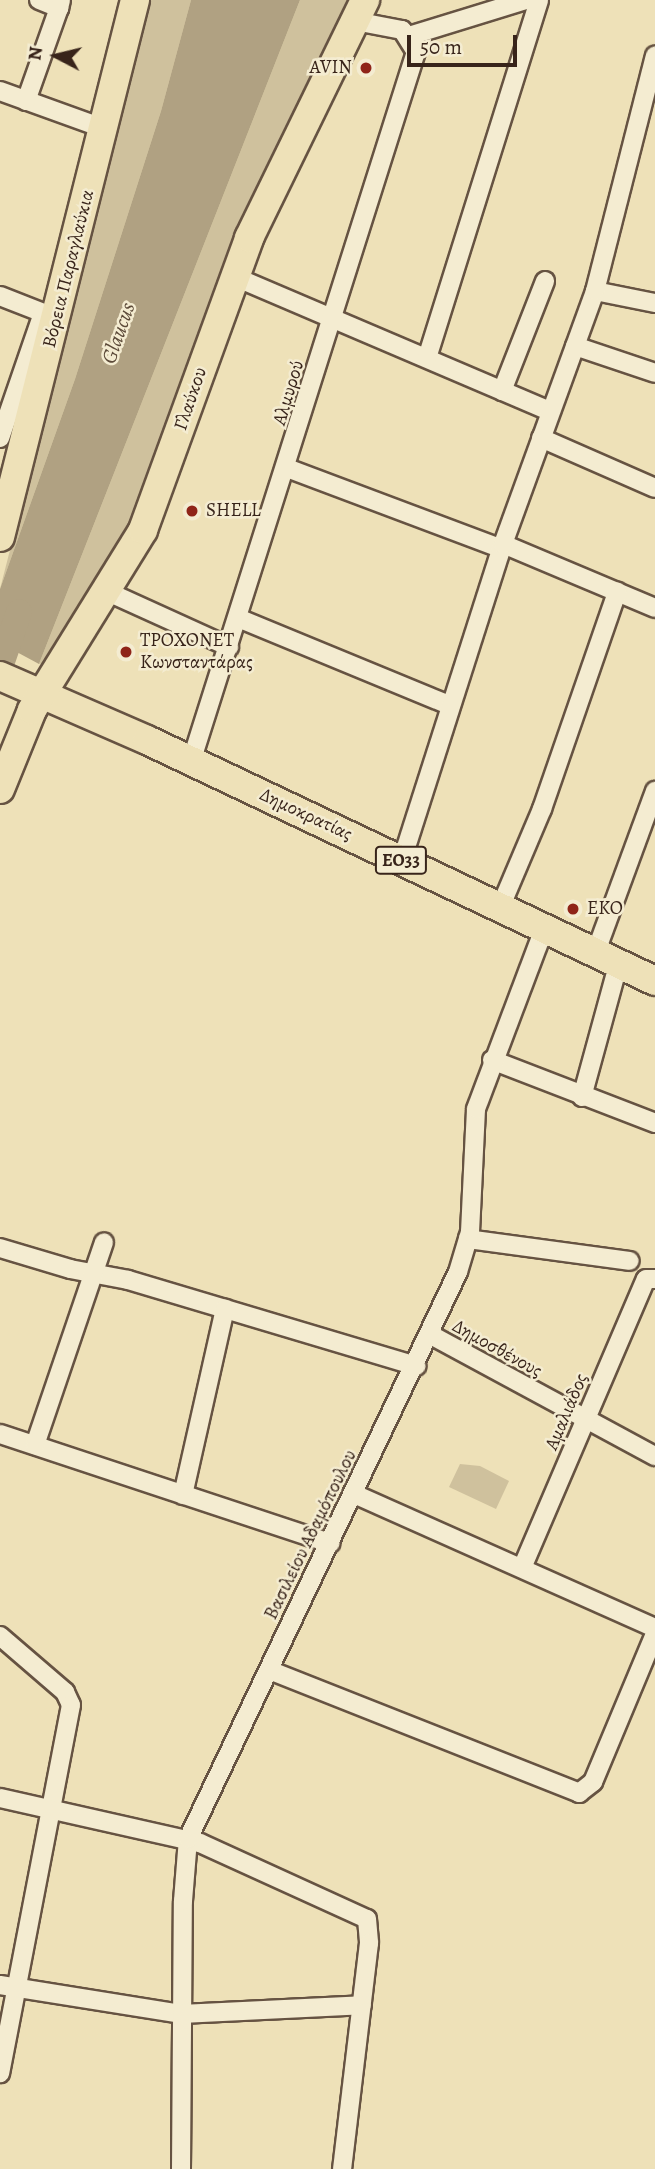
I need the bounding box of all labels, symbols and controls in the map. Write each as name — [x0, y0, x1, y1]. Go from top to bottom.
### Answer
north arrow — [21, 21, 91, 91]
scale bar — [410, 21, 520, 65]
text: 50 m — [420, 33, 462, 61]
text: N — [21, 45, 49, 62]
place label: AVIN — [310, 57, 352, 79]
marker: AVIN — [358, 60, 374, 76]
street label: Βόρεια Παραγλαύκια — [38, 188, 100, 350]
water label: Glaucus — [96, 299, 140, 367]
street label: Αλμυρού — [268, 358, 310, 428]
street label: Γλαύκου — [170, 364, 212, 434]
place label: SHELL — [206, 500, 261, 522]
marker: SHELL — [184, 503, 200, 519]
place label: ΤΡΟΧΟΝΕΤ Κωνσταντάρας — [140, 630, 253, 674]
marker: ΤΡΟΧΟΝΕΤ Κωνσταντάρας — [118, 644, 134, 660]
street label: Δημοκρατίας — [256, 784, 356, 846]
road number: ΕΟ33 — [375, 846, 427, 874]
place label: EKO — [587, 898, 623, 920]
marker: EKO — [565, 901, 581, 917]
street label: Δημοσθένους — [448, 1315, 546, 1383]
street label: Αμαλιάδος — [541, 1370, 593, 1454]
street label: Βασιλείου Αδαμόπουλου — [260, 1446, 362, 1624]

